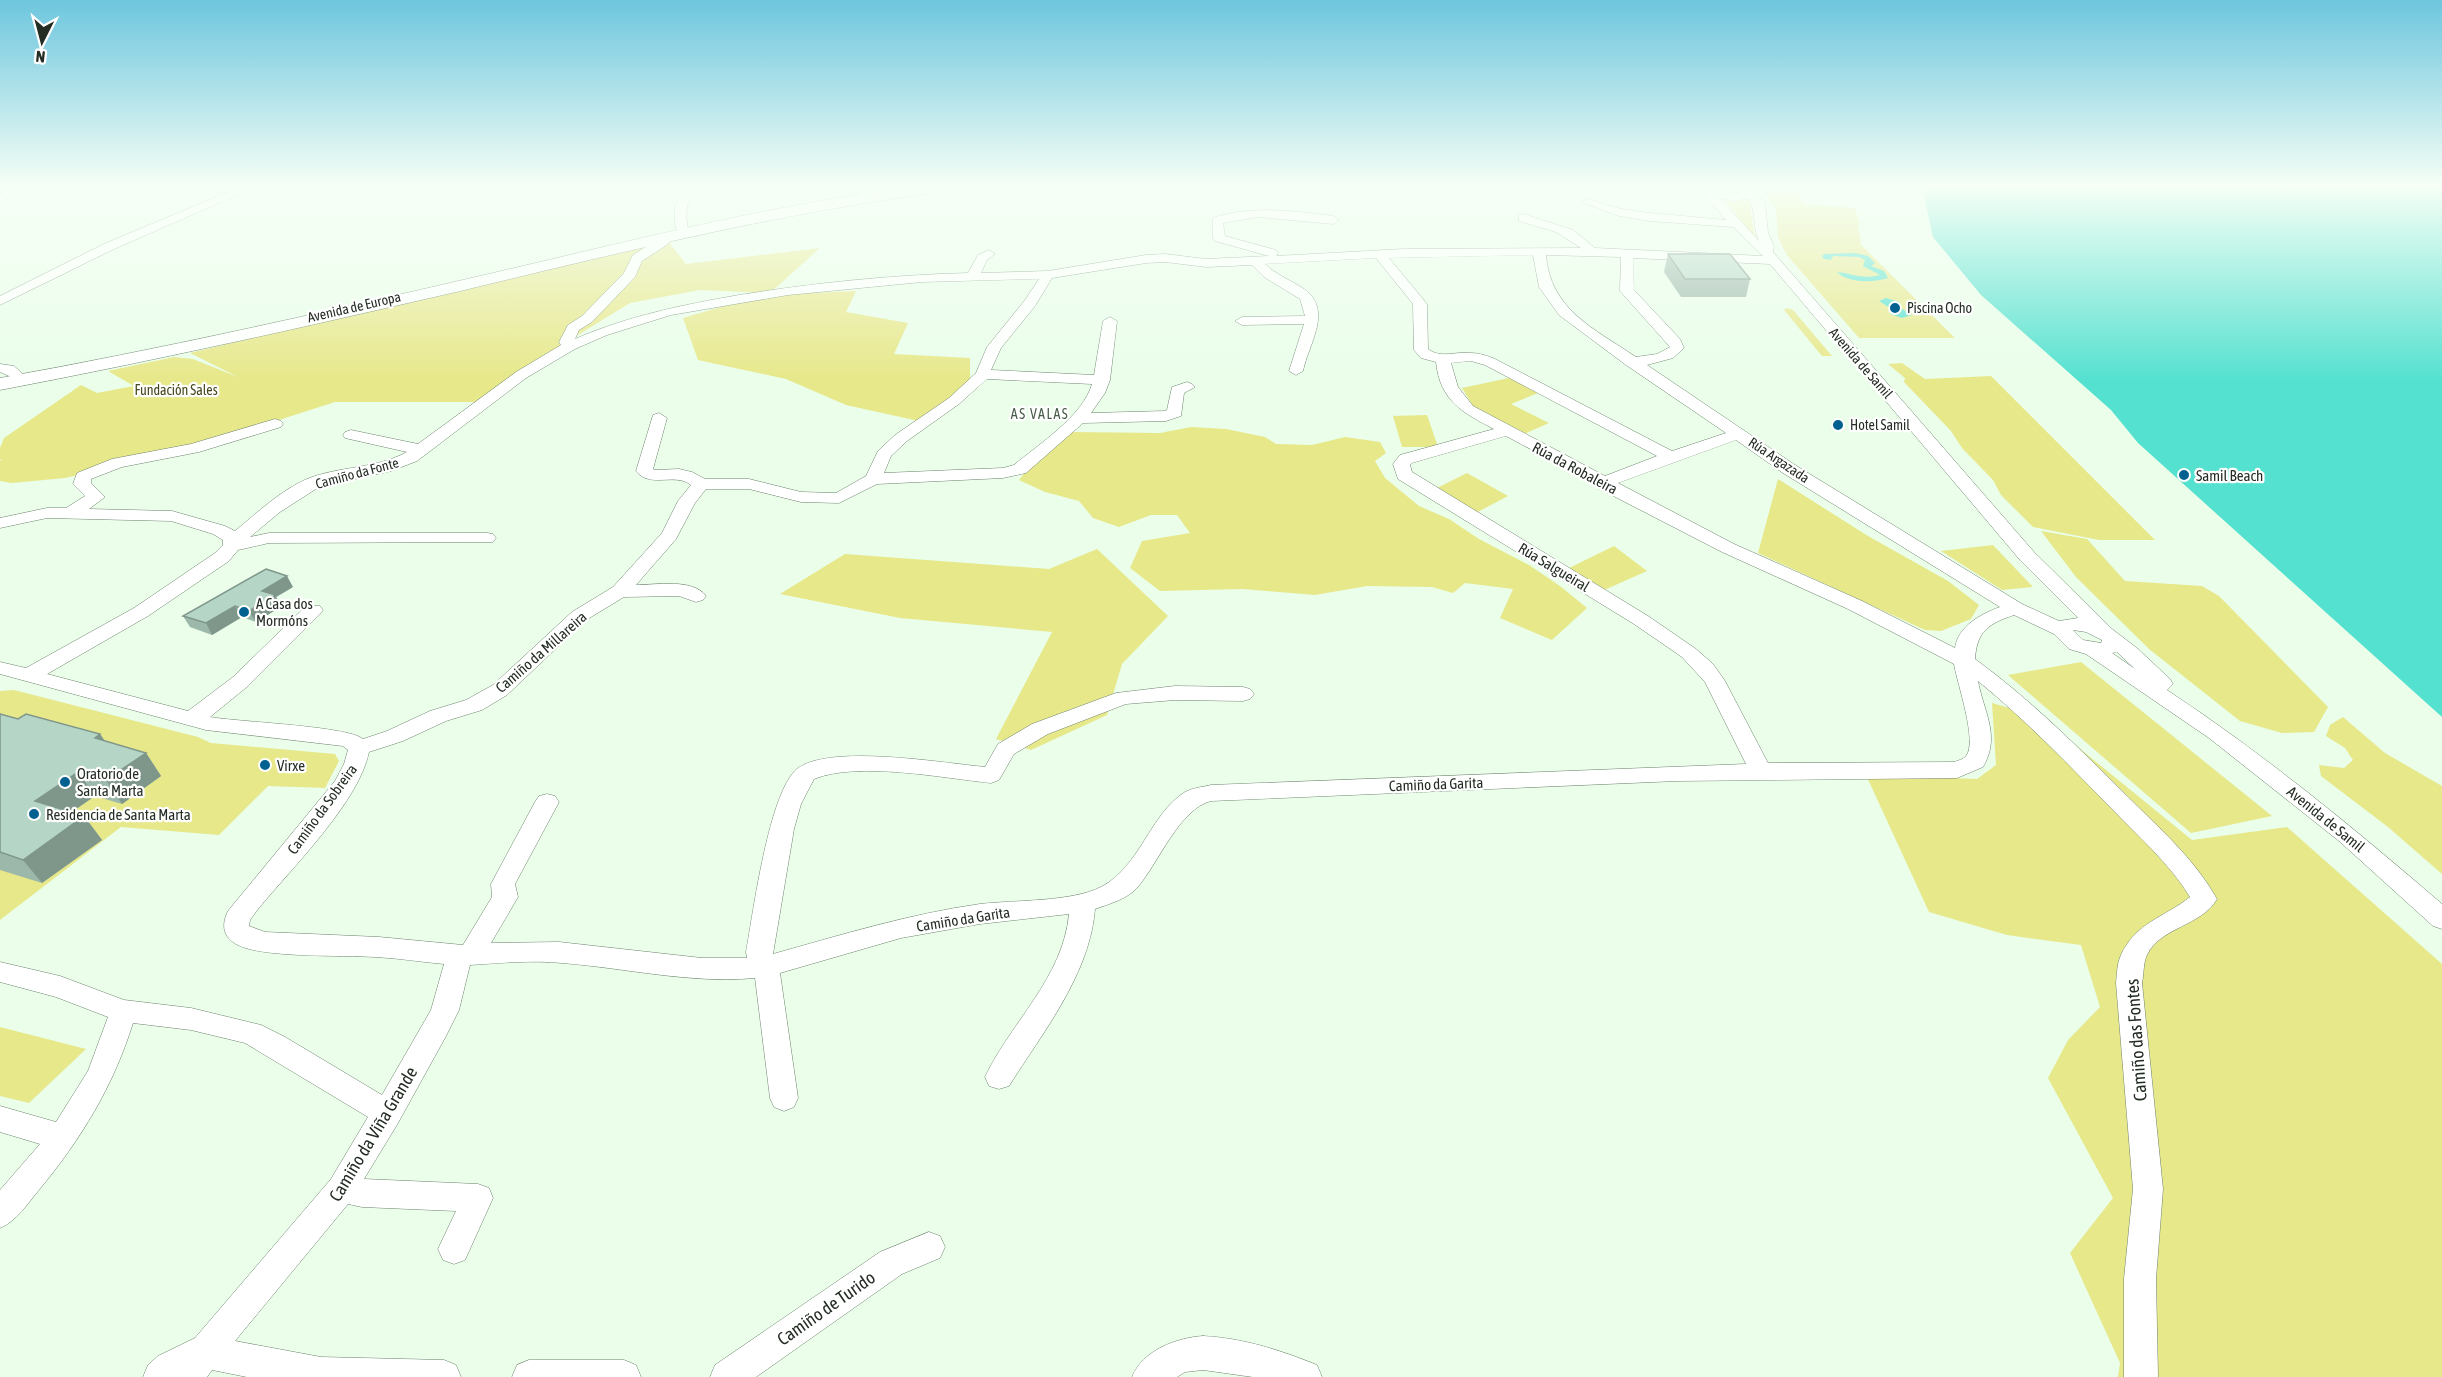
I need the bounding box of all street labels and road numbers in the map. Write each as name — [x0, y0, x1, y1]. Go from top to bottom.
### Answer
street label: Avenida de Europa — [306, 288, 402, 326]
street label: Avenida de Samil — [1826, 324, 1896, 402]
street label: Rúa Argazada — [1746, 434, 1812, 486]
street label: Rúa da Robaleira — [1530, 438, 1620, 498]
street label: Camiño da Fonte — [314, 454, 400, 492]
street label: Rúa Salgueiral — [1515, 539, 1593, 595]
street label: Camiño da Millareira — [492, 608, 590, 696]
street label: Camiño da Sobreira — [284, 761, 360, 857]
street label: Camiño da Garita — [1388, 774, 1484, 794]
street label: Avenida de Samil — [2284, 783, 2368, 855]
street label: Camiño da Garita — [915, 903, 1011, 935]
street label: Camiño das Fontes — [2121, 978, 2151, 1102]
street label: Camiño da Viña Grande — [324, 1063, 422, 1205]
street label: Camiño de Turido — [773, 1267, 879, 1349]

